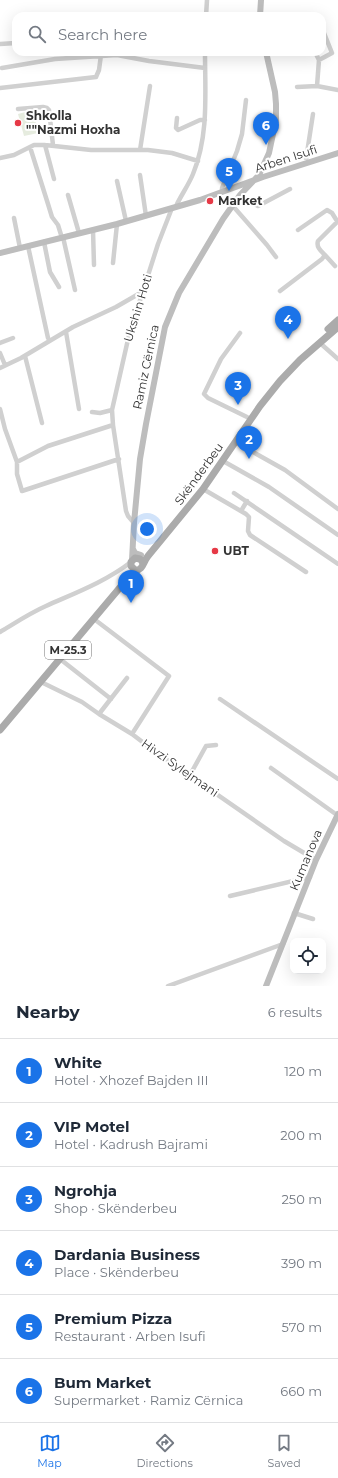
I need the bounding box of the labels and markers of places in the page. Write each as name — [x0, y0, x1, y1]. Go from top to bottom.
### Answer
place label: Shkolla ""Nazmi Hoxha — [26, 108, 120, 137]
pin: 6 — [253, 112, 279, 145]
marker: Shkolla ""Nazmi Hoxha — [13, 118, 23, 128]
pin: 5 — [216, 158, 242, 191]
place label: Market — [218, 193, 263, 208]
marker: Market — [205, 196, 215, 206]
pin: 4 — [275, 306, 301, 339]
pin: 3 — [225, 372, 251, 405]
pin: 2 — [236, 426, 262, 459]
place label: UBT — [223, 543, 249, 558]
marker: UBT — [210, 546, 220, 556]
pin: 1 — [118, 570, 144, 603]

